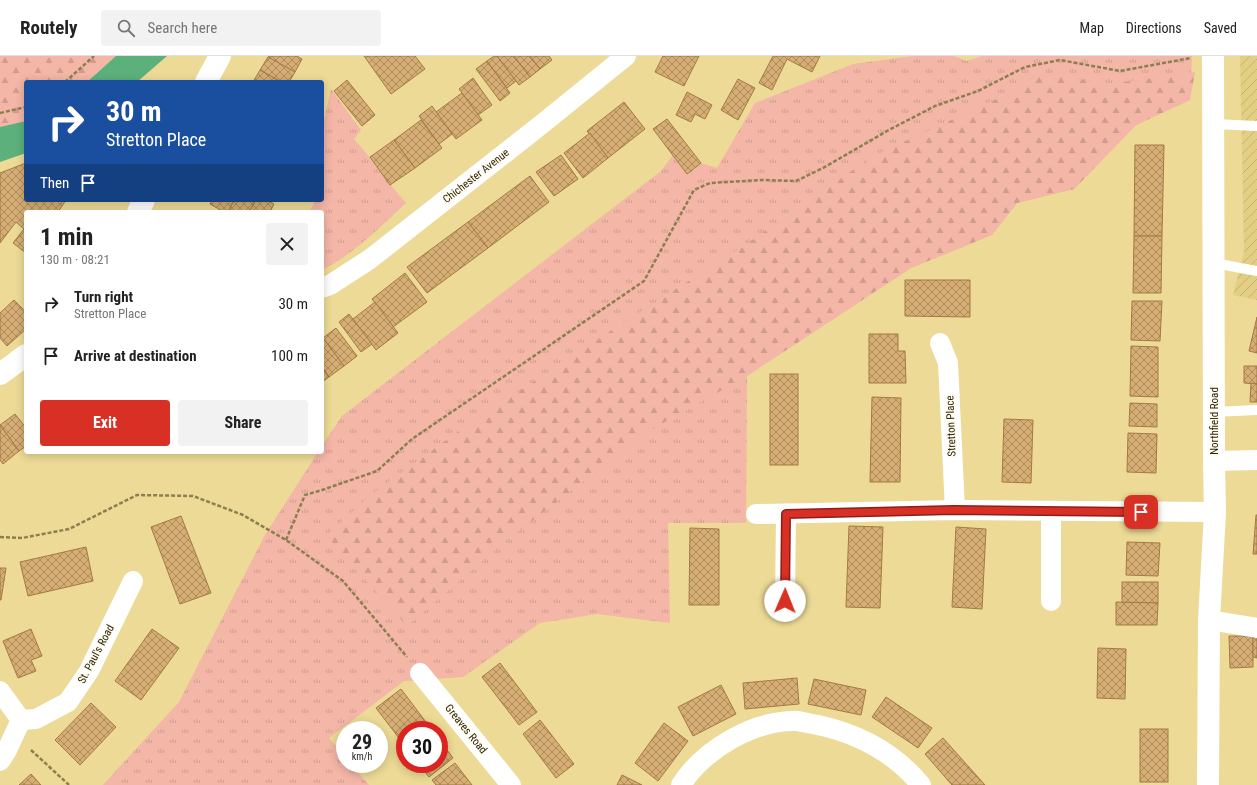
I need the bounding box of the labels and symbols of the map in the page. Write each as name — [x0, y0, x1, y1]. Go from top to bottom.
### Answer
street label: Chichester Avenue — [440, 146, 512, 206]
street label: Northfield Road — [1208, 387, 1221, 455]
street label: Stretton Place — [943, 395, 959, 457]
pin — [1124, 495, 1158, 529]
position arrow — [764, 580, 806, 622]
street label: St. Paul's Road — [75, 622, 117, 686]
street label: Greaves Road — [442, 702, 490, 756]
speed limit sign: 30 — [396, 721, 448, 773]

